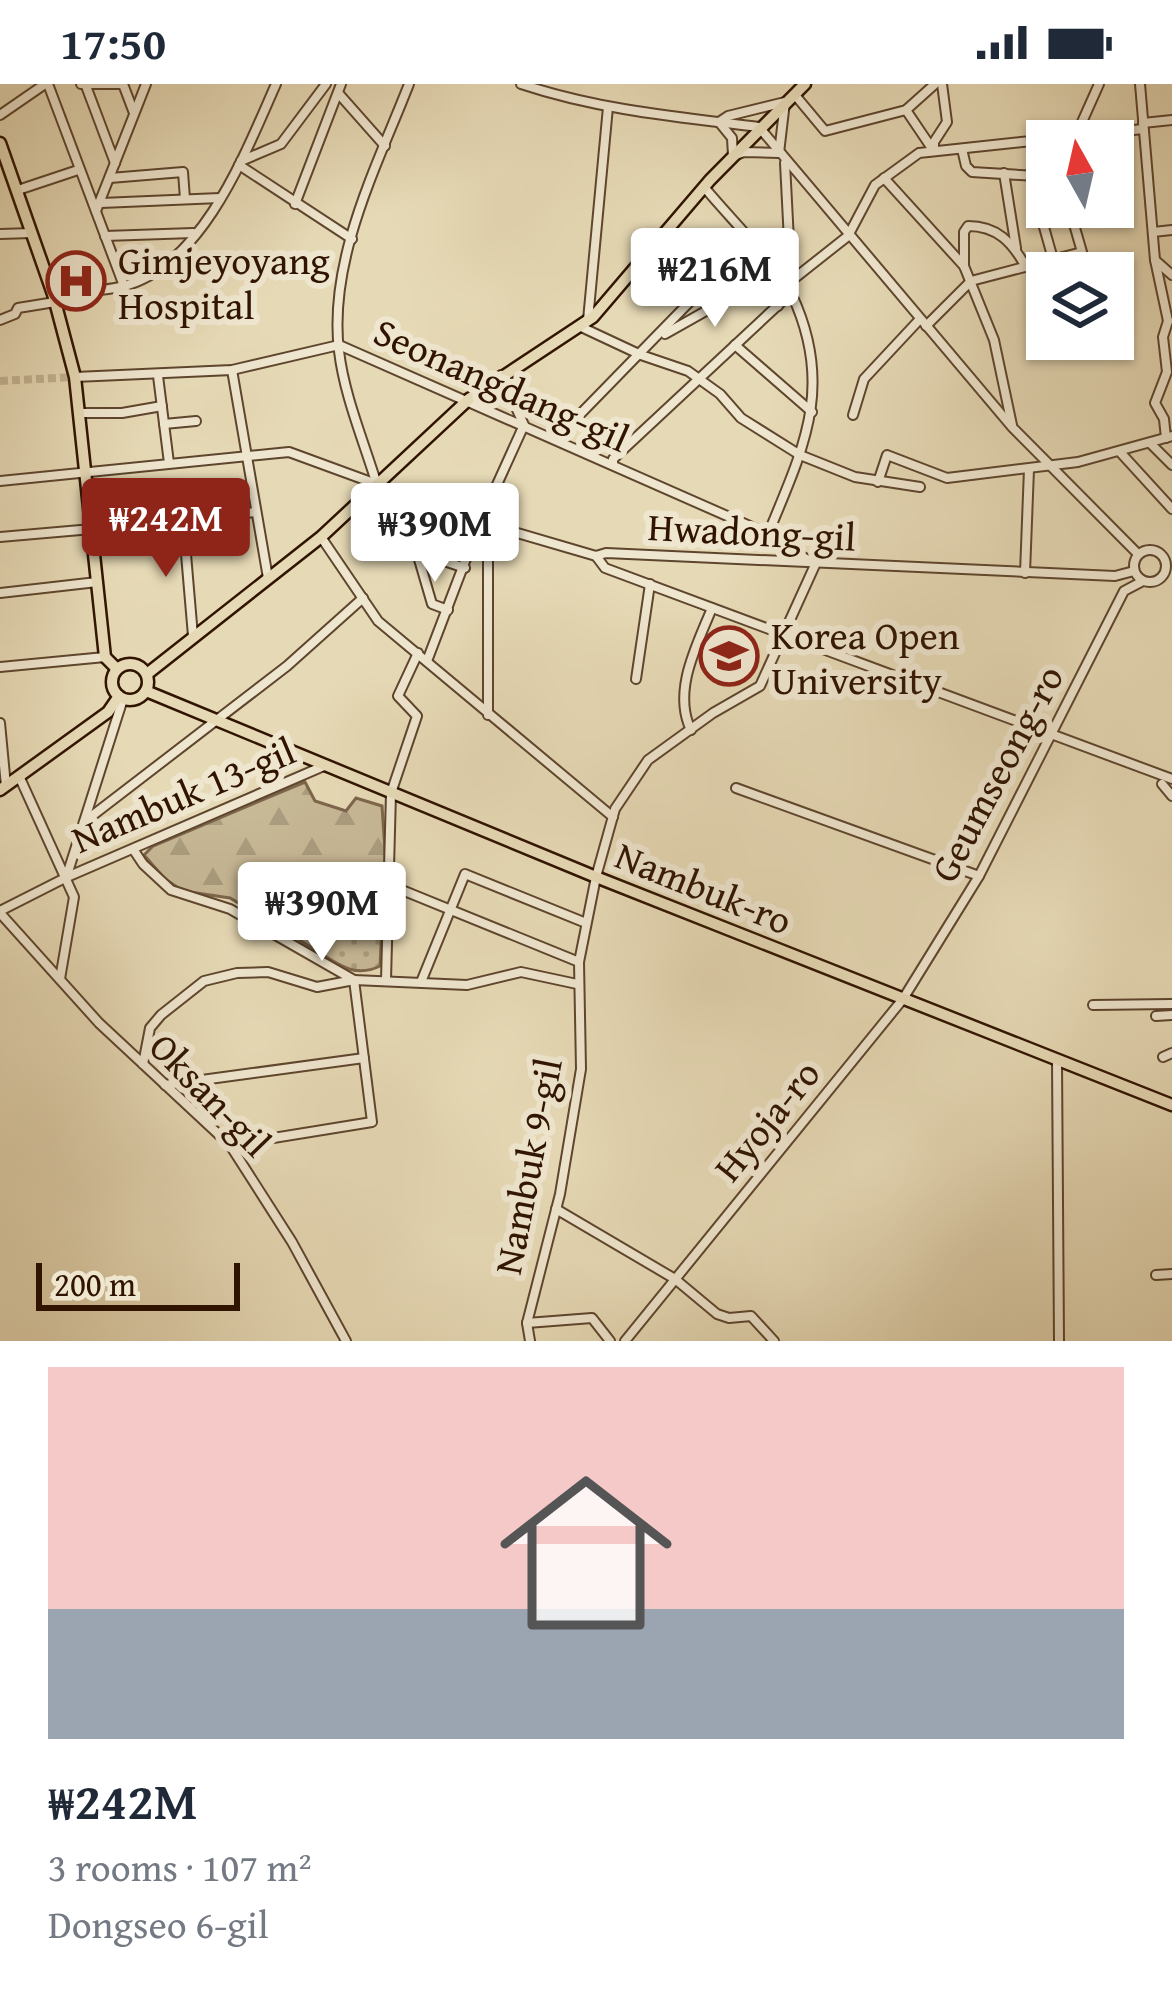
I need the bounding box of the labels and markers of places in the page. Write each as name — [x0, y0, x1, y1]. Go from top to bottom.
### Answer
pin: ₩216M — [631, 228, 799, 330]
place label: Gimjeyoyang Hospital — [118, 231, 330, 333]
hospital icon: Gimjeyoyang Hospital — [45, 250, 107, 312]
pin: ₩242M — [82, 478, 250, 580]
pin: ₩390M — [351, 483, 519, 585]
place label: Korea Open University — [771, 606, 960, 708]
school or university icon: Korea Open University — [698, 625, 760, 687]
pin: ₩390M — [238, 862, 406, 964]

